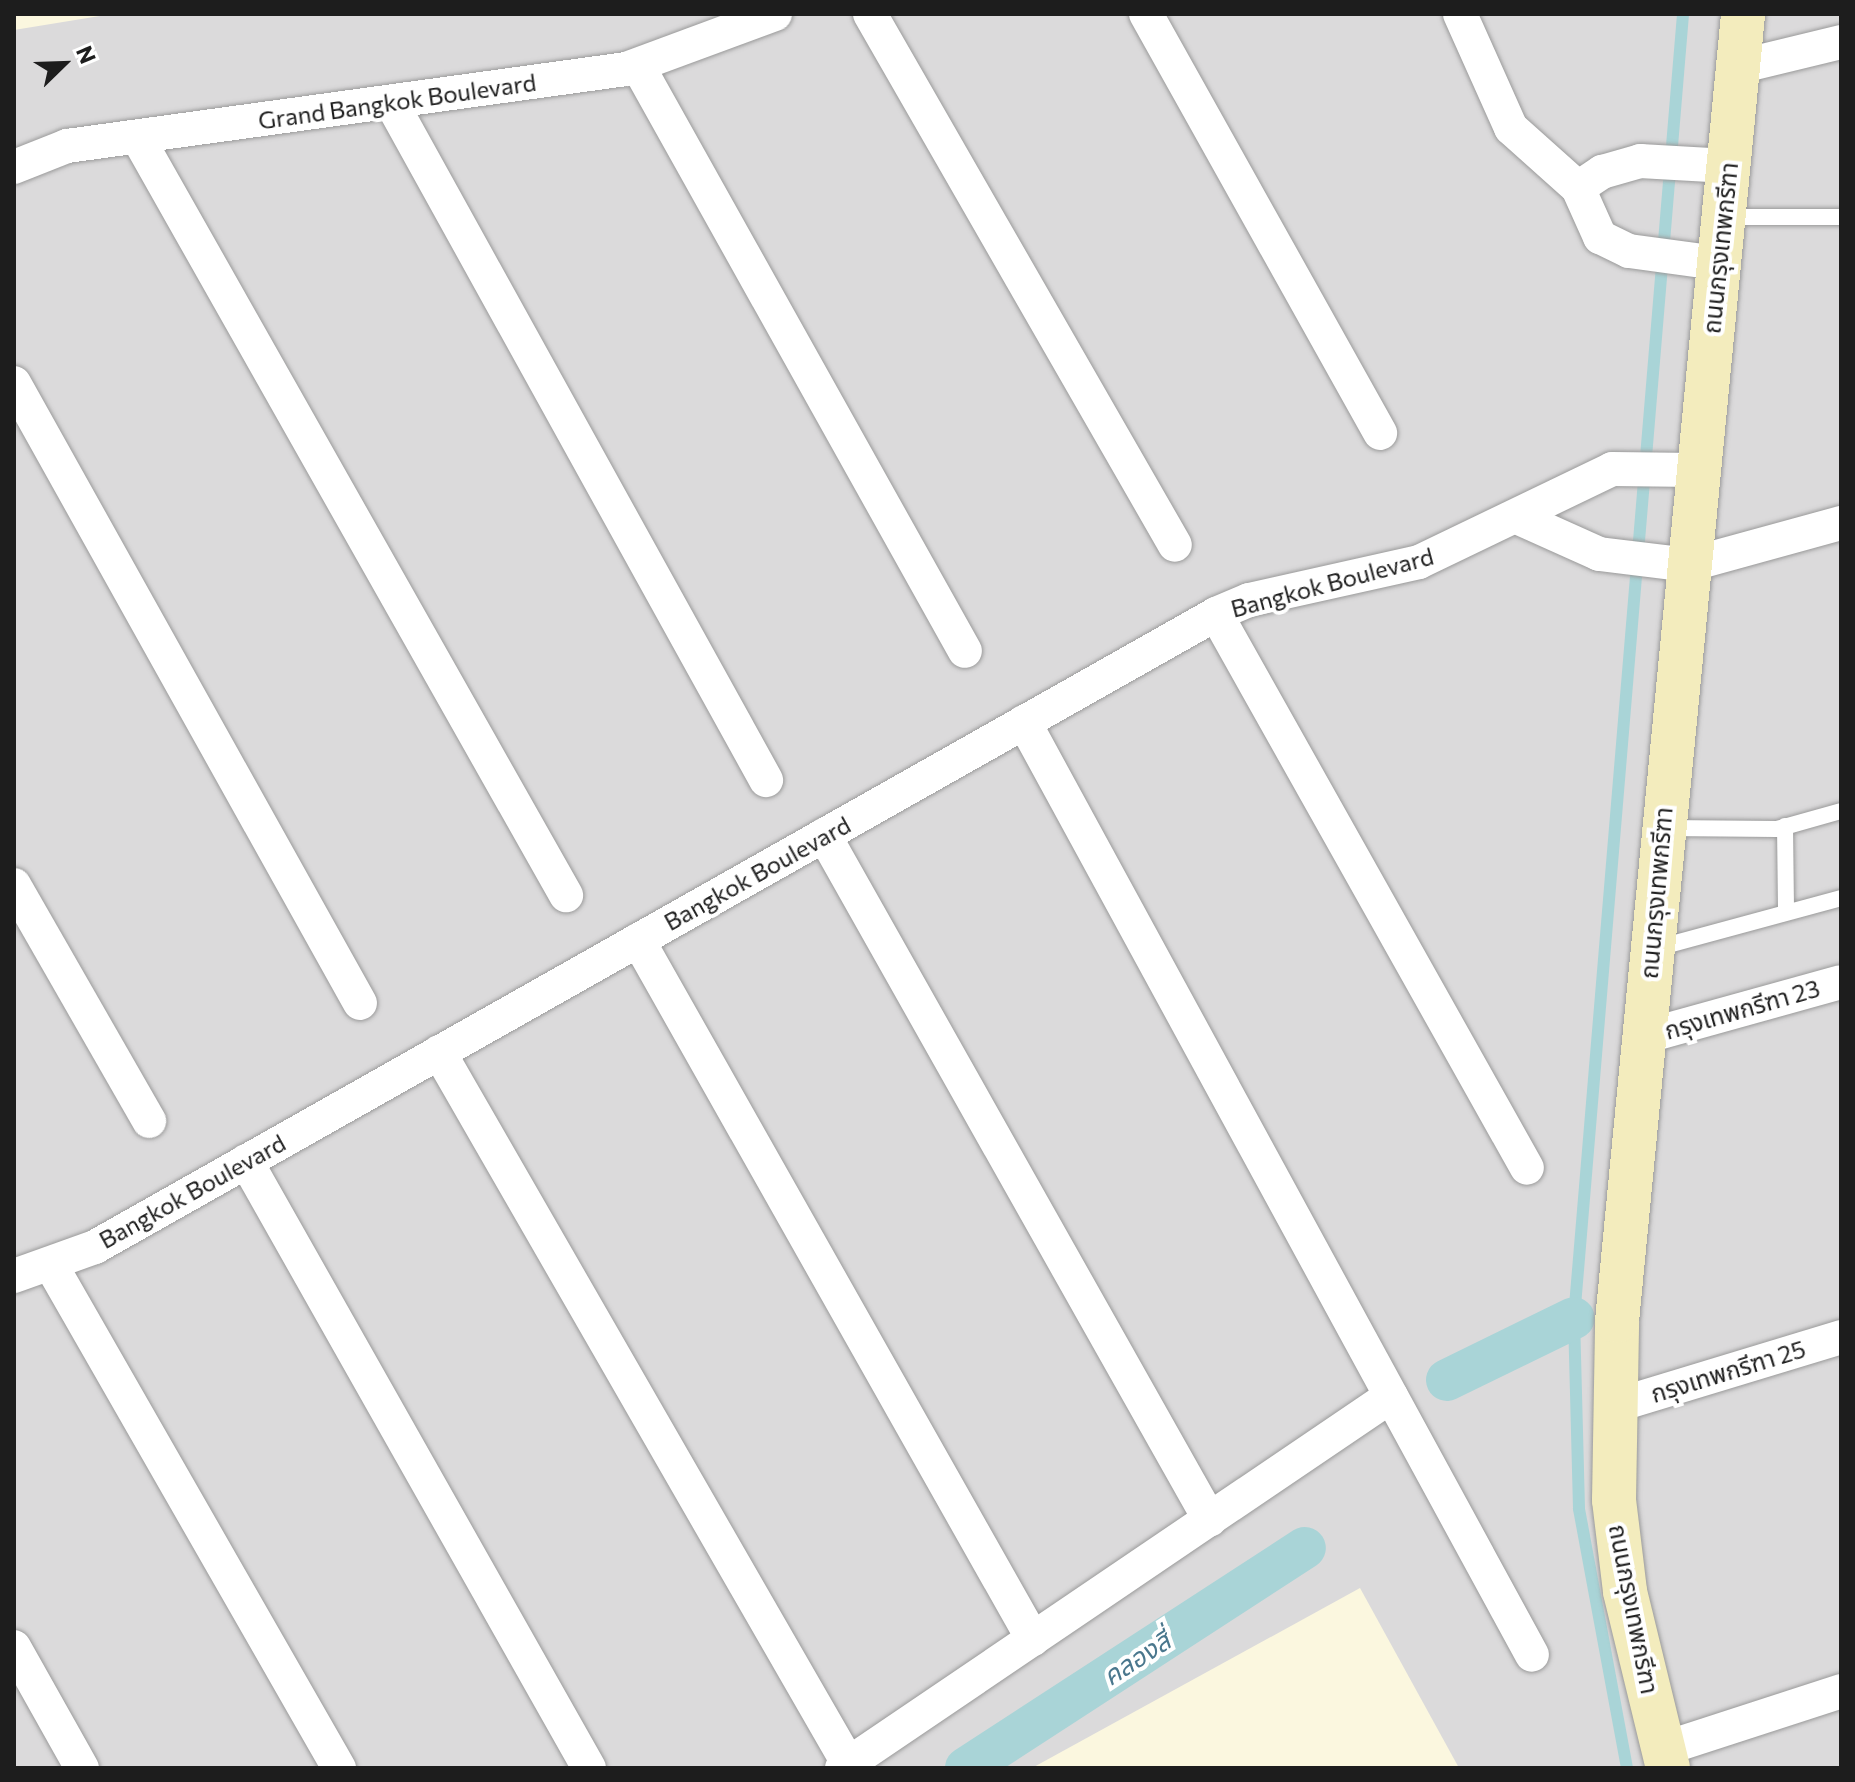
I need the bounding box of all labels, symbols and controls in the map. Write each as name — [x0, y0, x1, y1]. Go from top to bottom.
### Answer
north arrow — [24, 24, 104, 104]
text: N — [71, 42, 102, 67]
street label: Grand Bangkok Boulevard — [256, 67, 538, 135]
street label: ถนนกรุงเทพกรีฑา — [1697, 161, 1743, 335]
street label: Bangkok Boulevard — [1228, 541, 1436, 623]
street label: ถนนกรุงเทพกรีฑา — [1634, 806, 1678, 980]
street label: Bangkok Boulevard — [659, 810, 855, 936]
street label: กรุงเทพกรีฑา 23 — [1661, 973, 1823, 1045]
street label: Bangkok Boulevard — [94, 1128, 290, 1254]
street label: กรุงเทพกรีฑา 25 — [1647, 1334, 1809, 1408]
street label: ถนนกรุงเทพกรีฑา — [1603, 1522, 1665, 1696]
water label: คลองสี่ — [1096, 1625, 1176, 1691]

